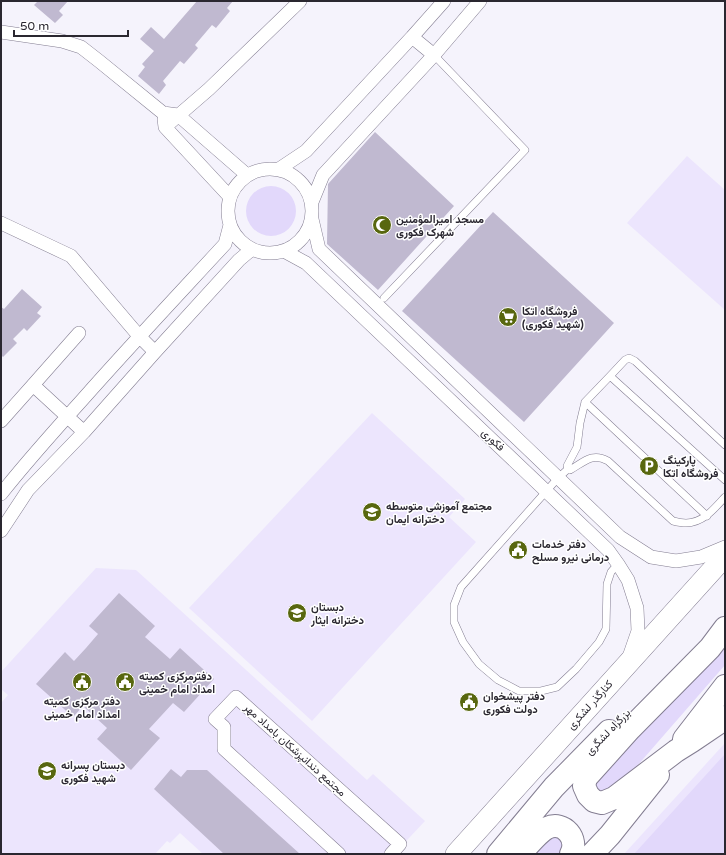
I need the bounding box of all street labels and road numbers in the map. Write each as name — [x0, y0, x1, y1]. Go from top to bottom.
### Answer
street label: فکوری — [479, 426, 507, 454]
street label: کنارگذر لشکری — [565, 678, 616, 732]
street label: مجتمع دندانپزشکان بامداد مهر — [240, 700, 349, 800]
street label: بزرگراه لشگری — [583, 706, 633, 758]

